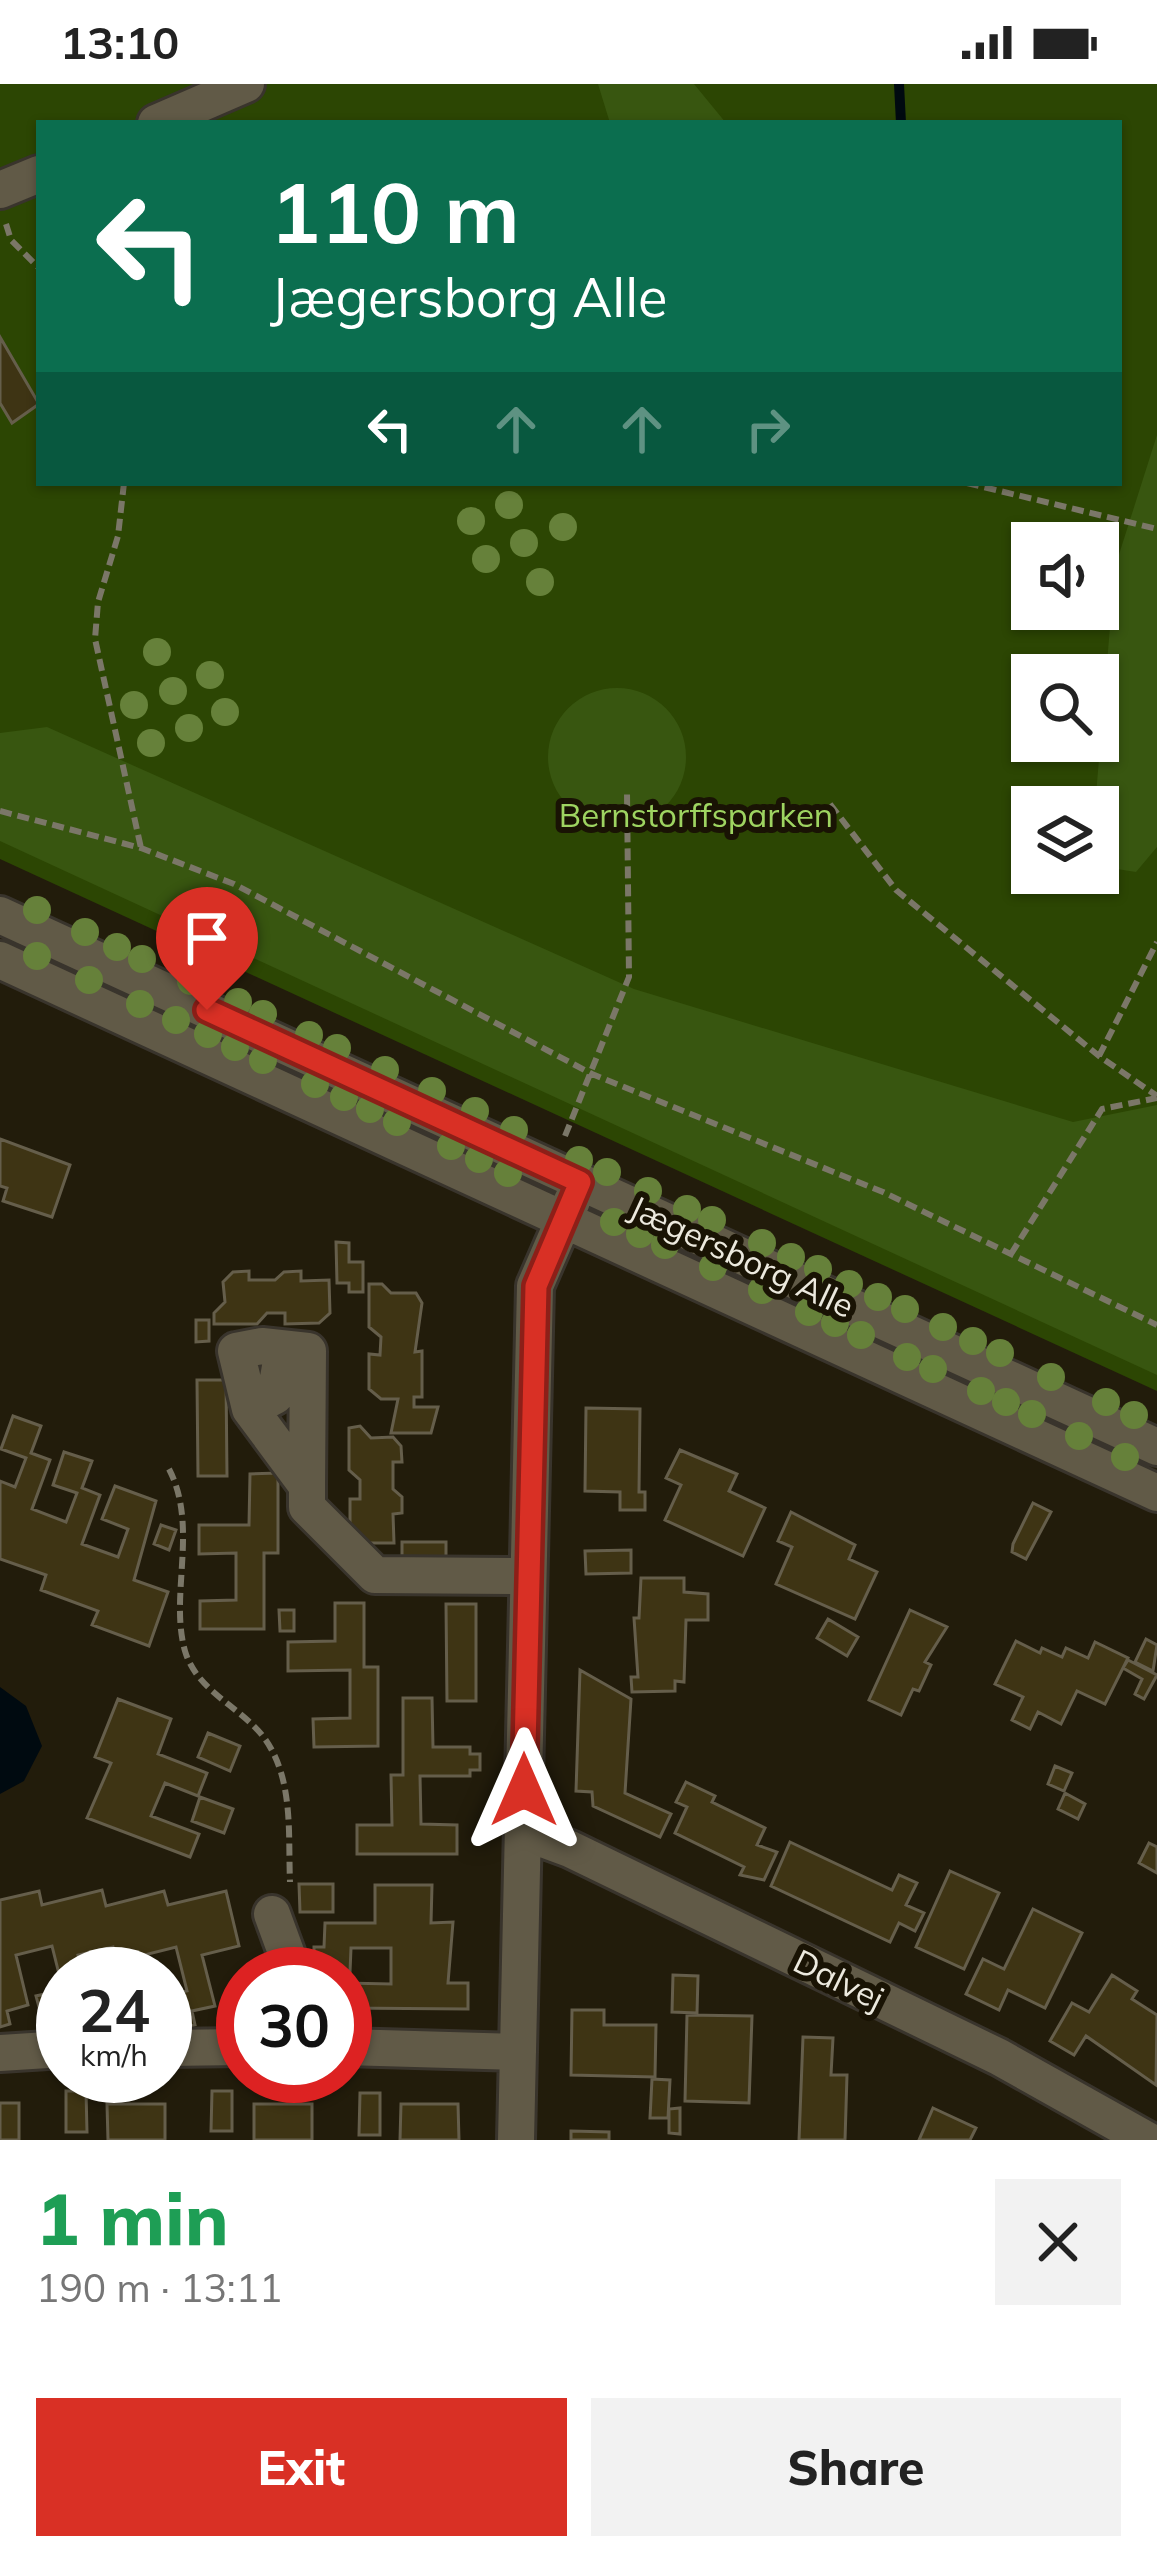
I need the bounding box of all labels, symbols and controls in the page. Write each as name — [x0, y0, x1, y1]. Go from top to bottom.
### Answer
text: 13:10 — [60, 14, 179, 70]
text: 110 m — [270, 159, 520, 264]
icon: left — [72, 168, 228, 324]
text: Jægersborg Alle — [270, 263, 667, 331]
icon: left — [357, 396, 423, 462]
icon: ahead — [483, 396, 549, 462]
icon: ahead — [609, 396, 675, 462]
icon: right — [735, 396, 801, 462]
map controls — [1011, 522, 1119, 894]
button: sound — [1011, 522, 1119, 630]
button: search — [1011, 654, 1119, 762]
button: layers — [1011, 786, 1119, 894]
park label: Bernstorffsparken — [559, 794, 833, 835]
pin — [156, 887, 258, 1010]
icon: arrive — [174, 905, 240, 971]
street label: Jægersborg Alle — [623, 1186, 861, 1326]
position arrow — [461, 1727, 587, 1853]
street label: Dalvej — [787, 1940, 891, 2018]
speed limit sign: 30 — [216, 1947, 372, 2103]
text: 24 — [78, 1972, 150, 2047]
text: km/h — [80, 2036, 148, 2074]
text: 1 min — [36, 2173, 229, 2263]
button: close — [995, 2179, 1121, 2305]
text: 190 m · 13:11 — [36, 2263, 282, 2312]
button: Exit — [36, 2398, 567, 2536]
button: Share — [591, 2398, 1121, 2536]

